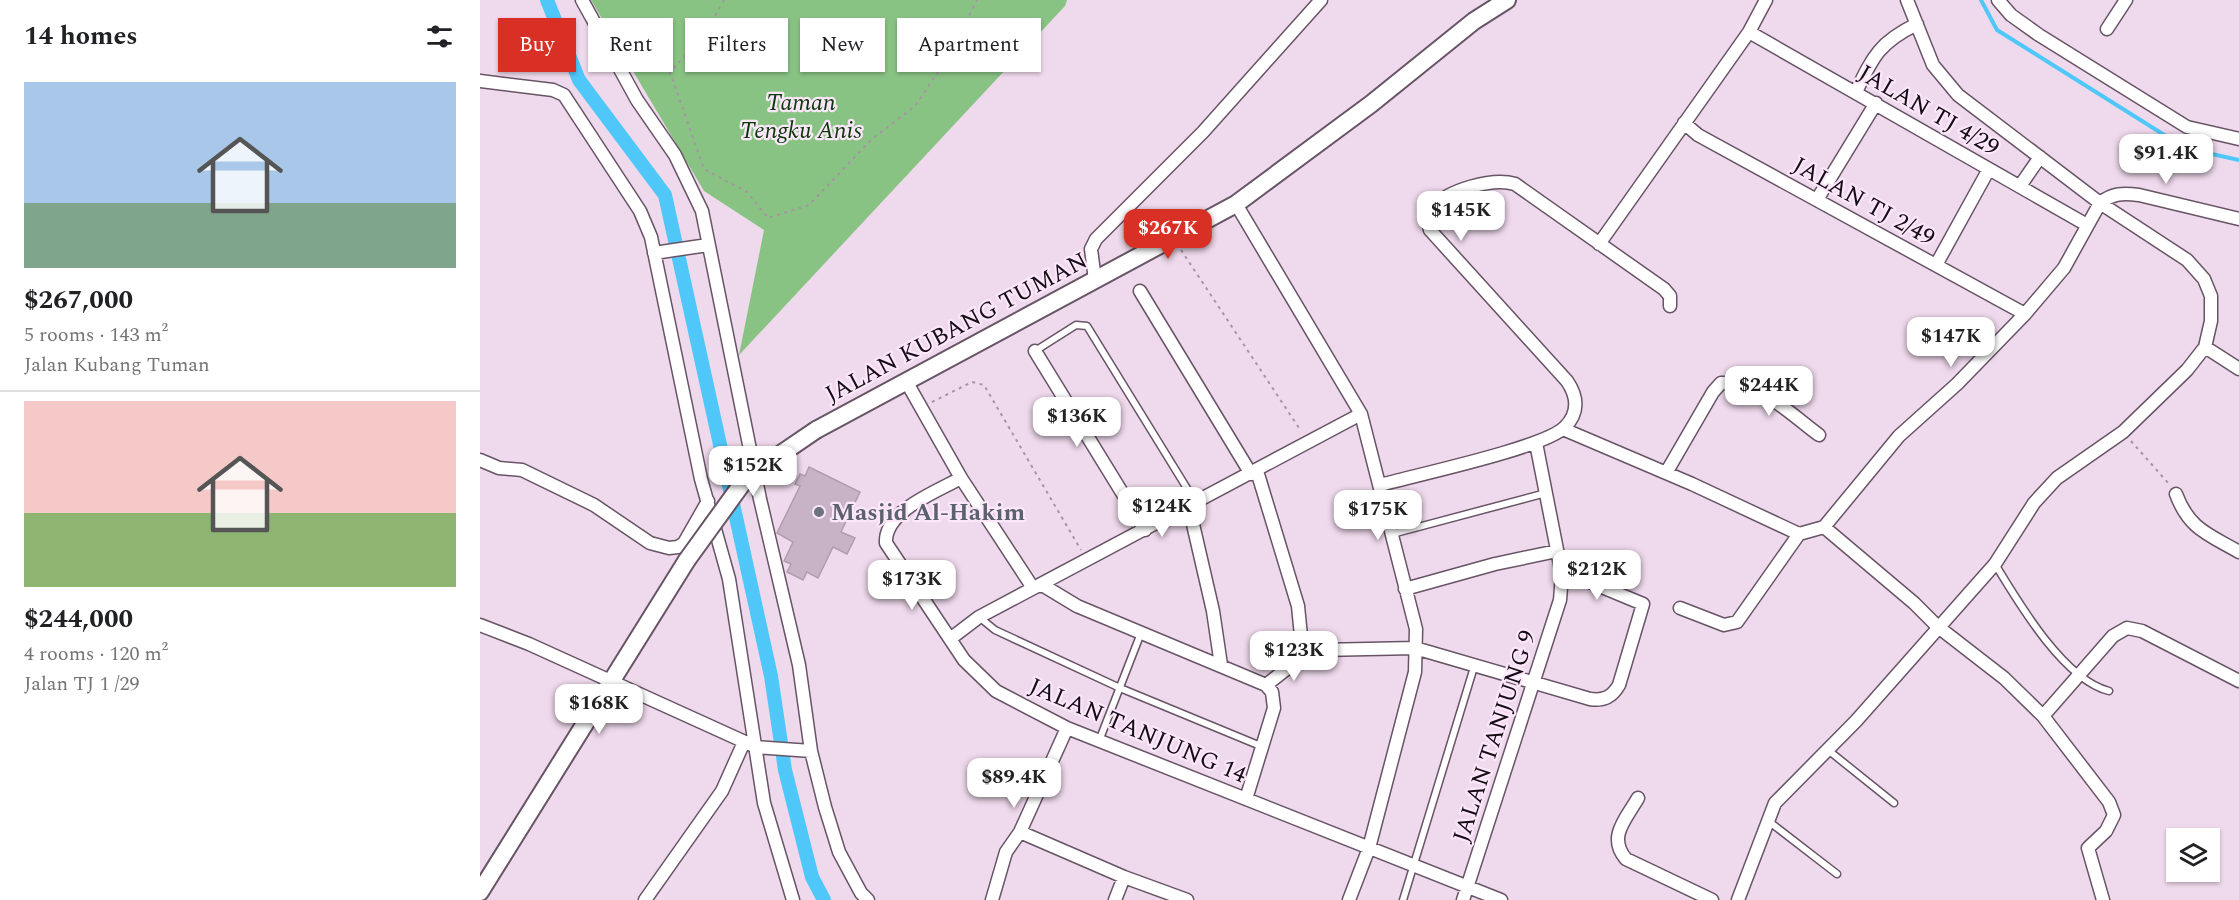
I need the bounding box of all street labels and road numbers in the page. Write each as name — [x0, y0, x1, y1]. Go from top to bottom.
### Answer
street label: JALAN TJ 4/29 — [1851, 56, 2006, 166]
street label: JALAN TJ 2/49 — [1786, 148, 1941, 256]
street label: JALAN KUBANG TUMAN — [819, 243, 1094, 413]
street label: JALAN TANJUNG 9 — [1444, 626, 1546, 847]
street label: JALAN TANJUNG 14 — [1023, 669, 1252, 793]

